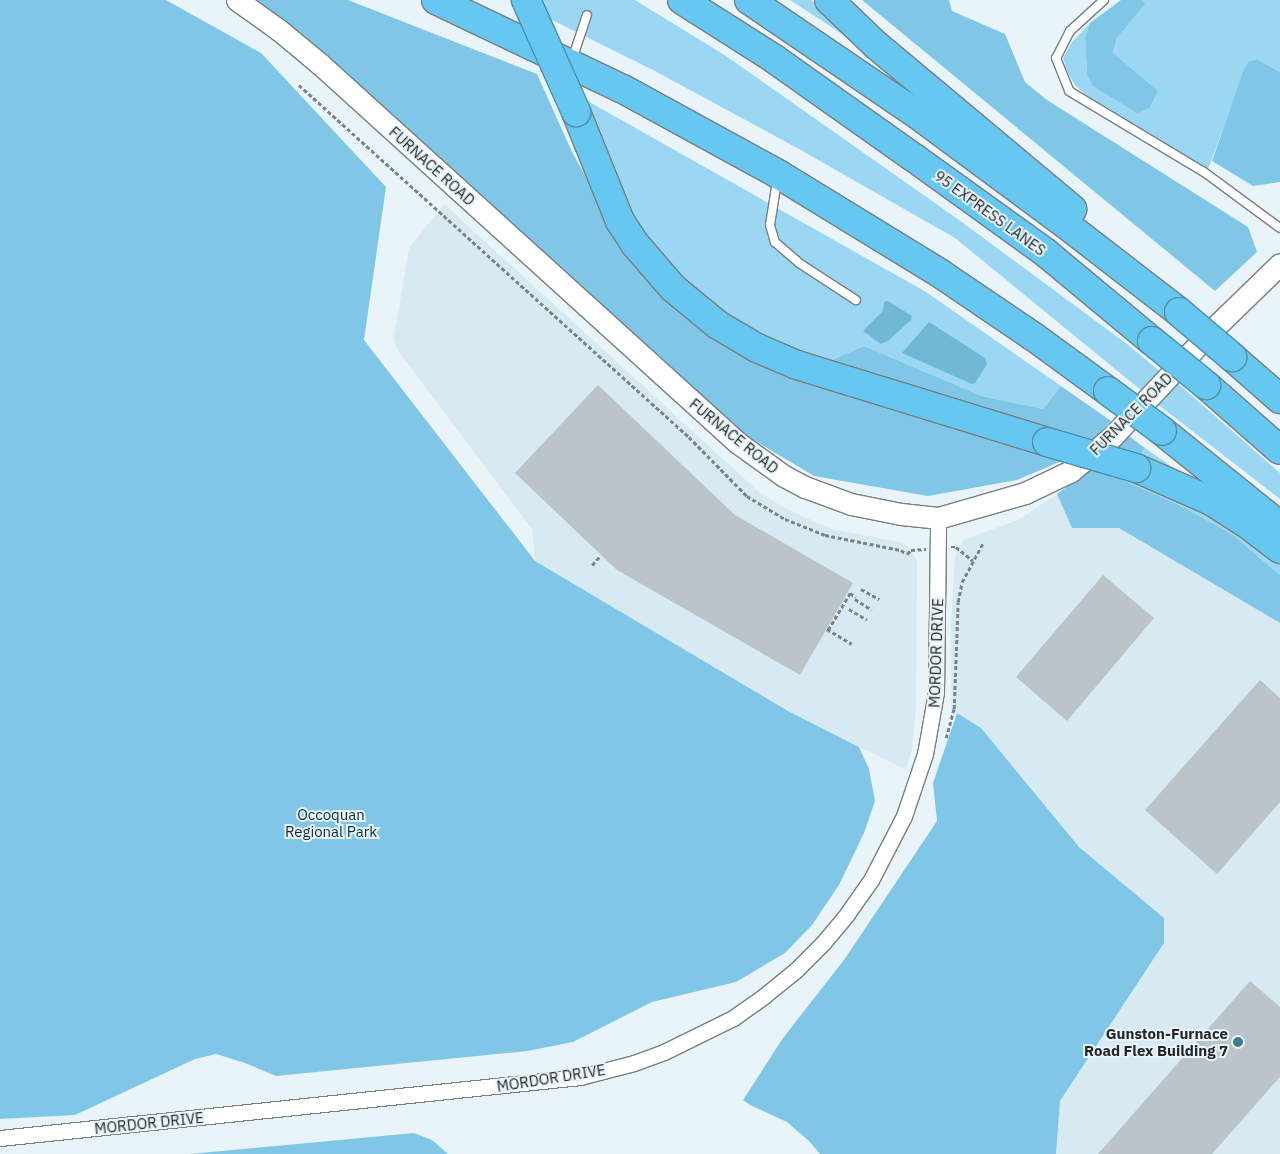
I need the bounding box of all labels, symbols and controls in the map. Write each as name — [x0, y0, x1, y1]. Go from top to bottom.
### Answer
street label: FURNACE ROAD — [385, 123, 479, 209]
street label: 95 EXPRESS LANES — [931, 167, 1049, 259]
street label: FURNACE ROAD — [1086, 369, 1176, 459]
street label: FURNACE ROAD — [686, 395, 782, 477]
street label: MORDOR DRIVE — [925, 598, 947, 708]
park label: Occoquan Regional Park — [285, 805, 377, 840]
place label: Gunston-Furnace Road Flex Building 7 — [1084, 1024, 1228, 1059]
marker: Gunston-Furnace Road Flex Building 7 — [1232, 1036, 1244, 1048]
street label: MORDOR DRIVE — [495, 1061, 607, 1095]
street label: MORDOR DRIVE — [93, 1108, 205, 1138]

